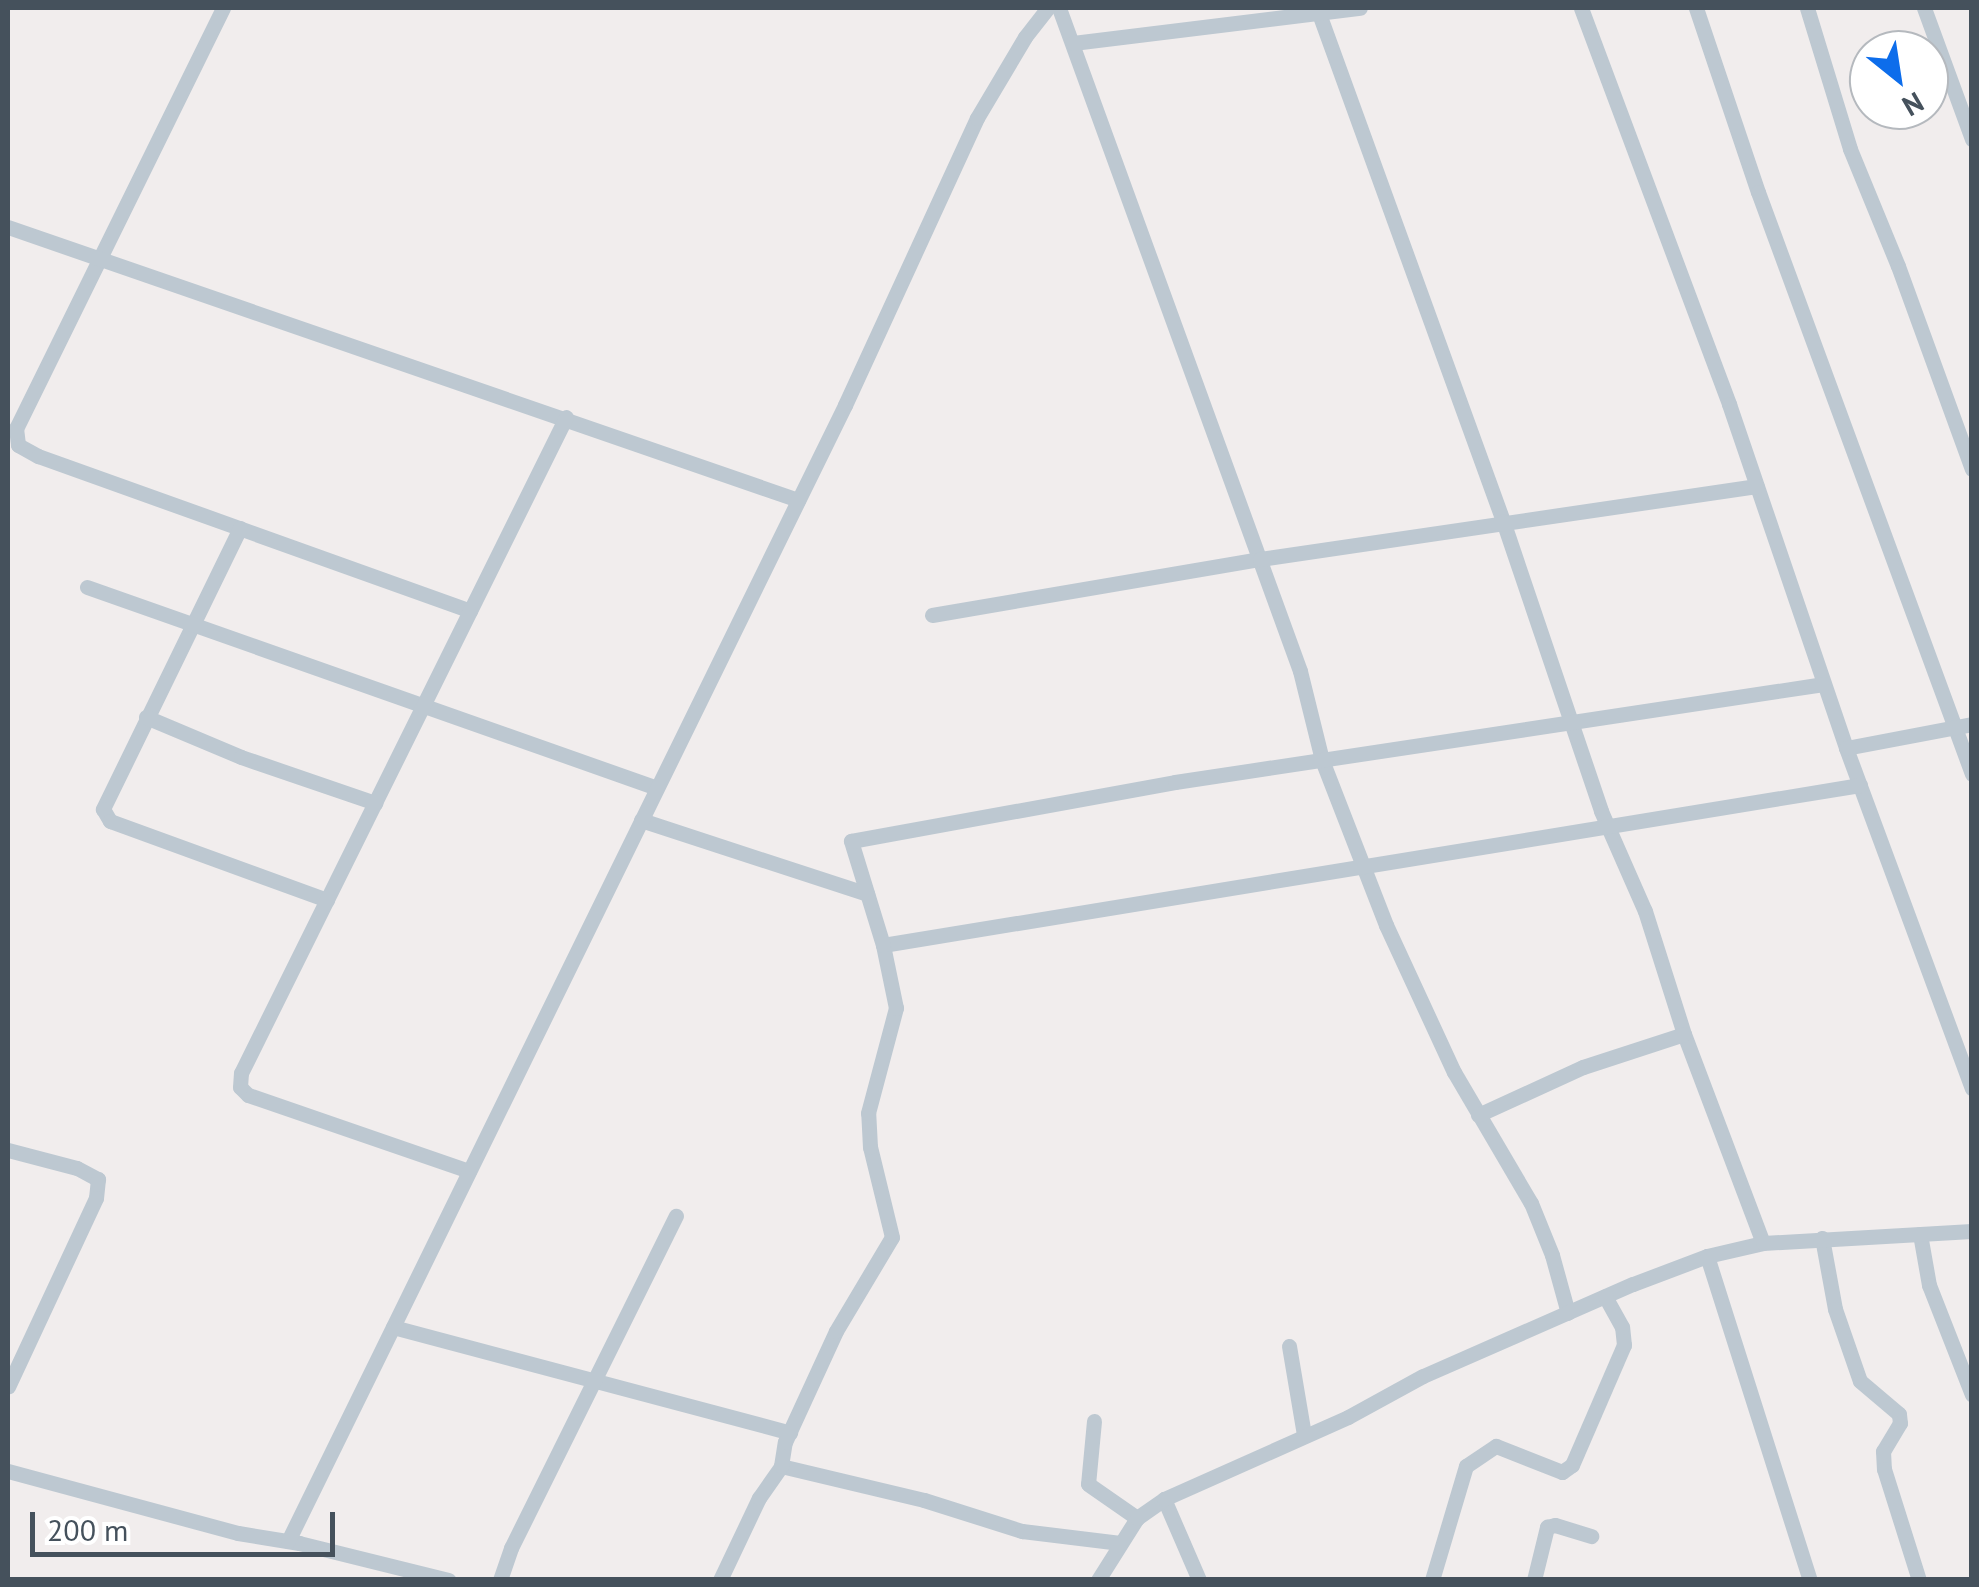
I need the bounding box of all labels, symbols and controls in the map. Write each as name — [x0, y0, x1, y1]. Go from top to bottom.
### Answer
north arrow — [1849, 30, 1949, 130]
text: N — [1896, 84, 1930, 125]
scale bar — [35, 1492, 340, 1554]
text: 200 m — [47, 1510, 128, 1549]

